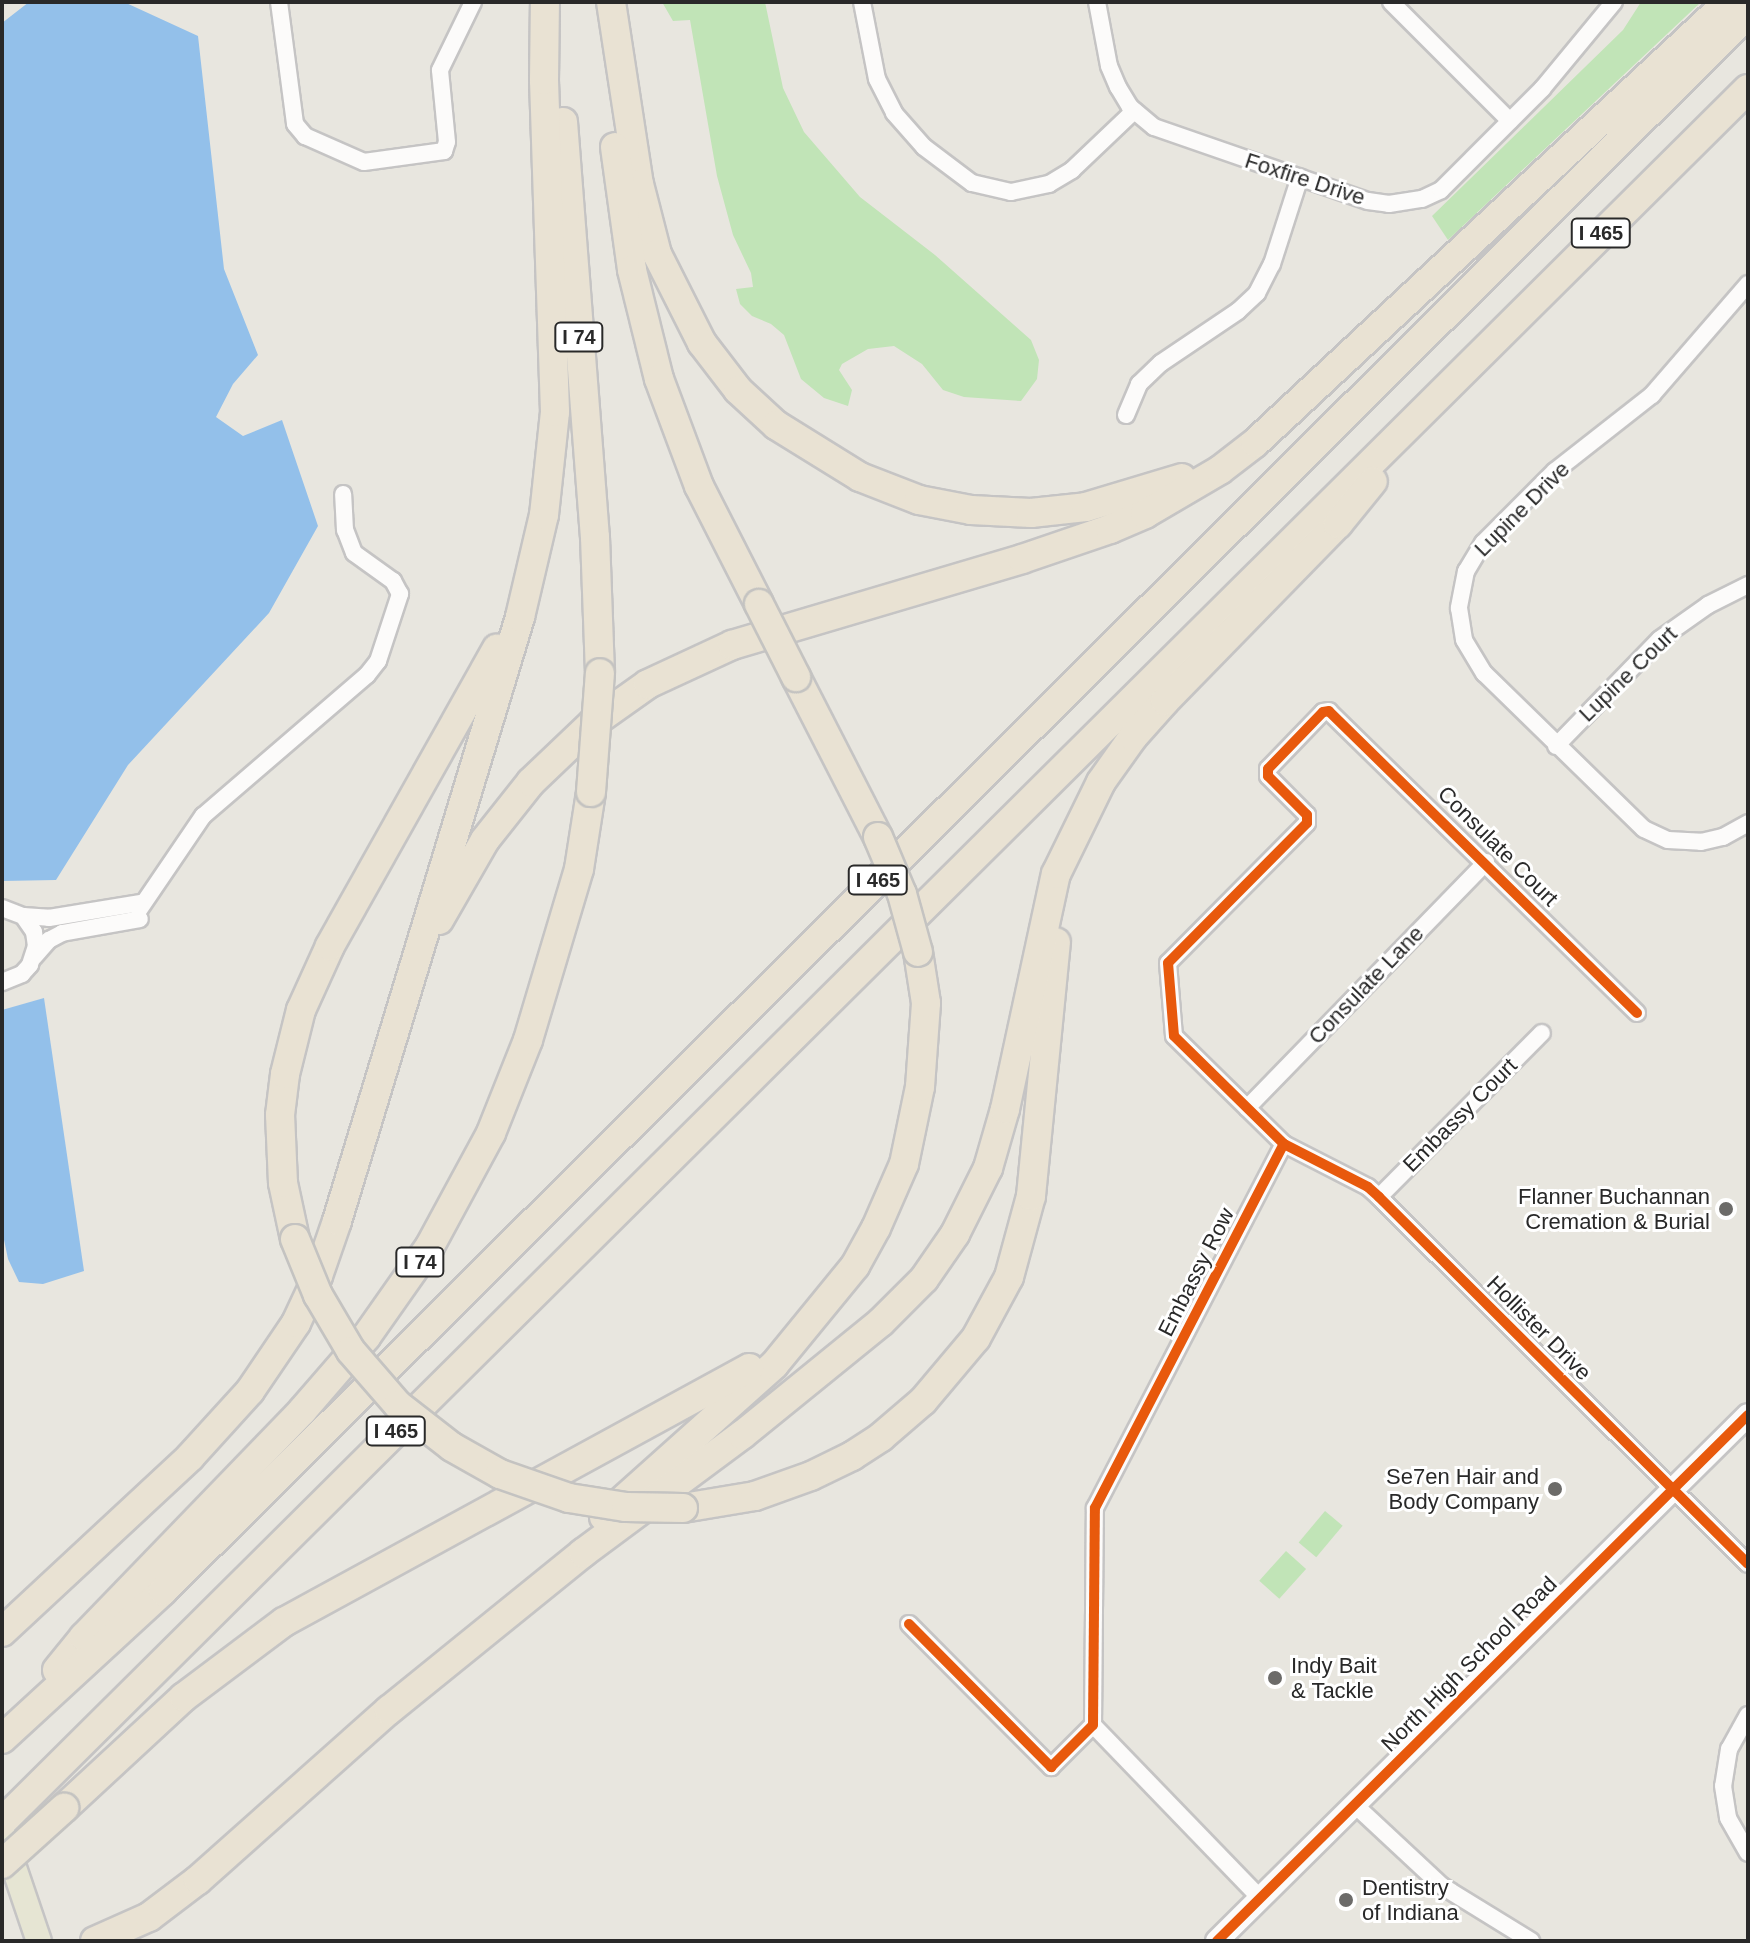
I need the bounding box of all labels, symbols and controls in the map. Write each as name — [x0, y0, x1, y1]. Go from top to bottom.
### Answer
street label: Foxfire Drive — [1242, 147, 1368, 211]
road number: I 465 — [1569, 217, 1633, 249]
road number: I 74 — [553, 321, 605, 353]
street label: Lupine Drive — [1469, 456, 1575, 562]
street label: Lupine Court — [1574, 621, 1682, 727]
street label: Consulate Court — [1432, 780, 1564, 912]
road number: I 465 — [846, 864, 910, 896]
street label: Consulate Lane — [1303, 920, 1429, 1050]
street label: Embassy Court — [1397, 1052, 1523, 1178]
place label: Flanner Buchannan Cremation & Burial — [1518, 1183, 1710, 1234]
marker: Flanner Buchannan Cremation & Burial — [1717, 1200, 1735, 1218]
street label: Embassy Row — [1152, 1203, 1240, 1341]
road number: I 74 — [394, 1246, 446, 1278]
street label: Hollister Drive — [1481, 1270, 1597, 1386]
road number: I 465 — [364, 1415, 428, 1447]
place label: Se7en Hair and Body Company — [1386, 1463, 1539, 1514]
marker: Se7en Hair and Body Company — [1546, 1480, 1564, 1498]
street label: North High School Road — [1376, 1571, 1562, 1757]
place label: Indy Bait & Tackle — [1291, 1652, 1377, 1704]
marker: Indy Bait & Tackle — [1266, 1669, 1284, 1687]
place label: Dentistry of Indiana — [1362, 1874, 1459, 1926]
marker: Dentistry of Indiana — [1337, 1891, 1355, 1909]

